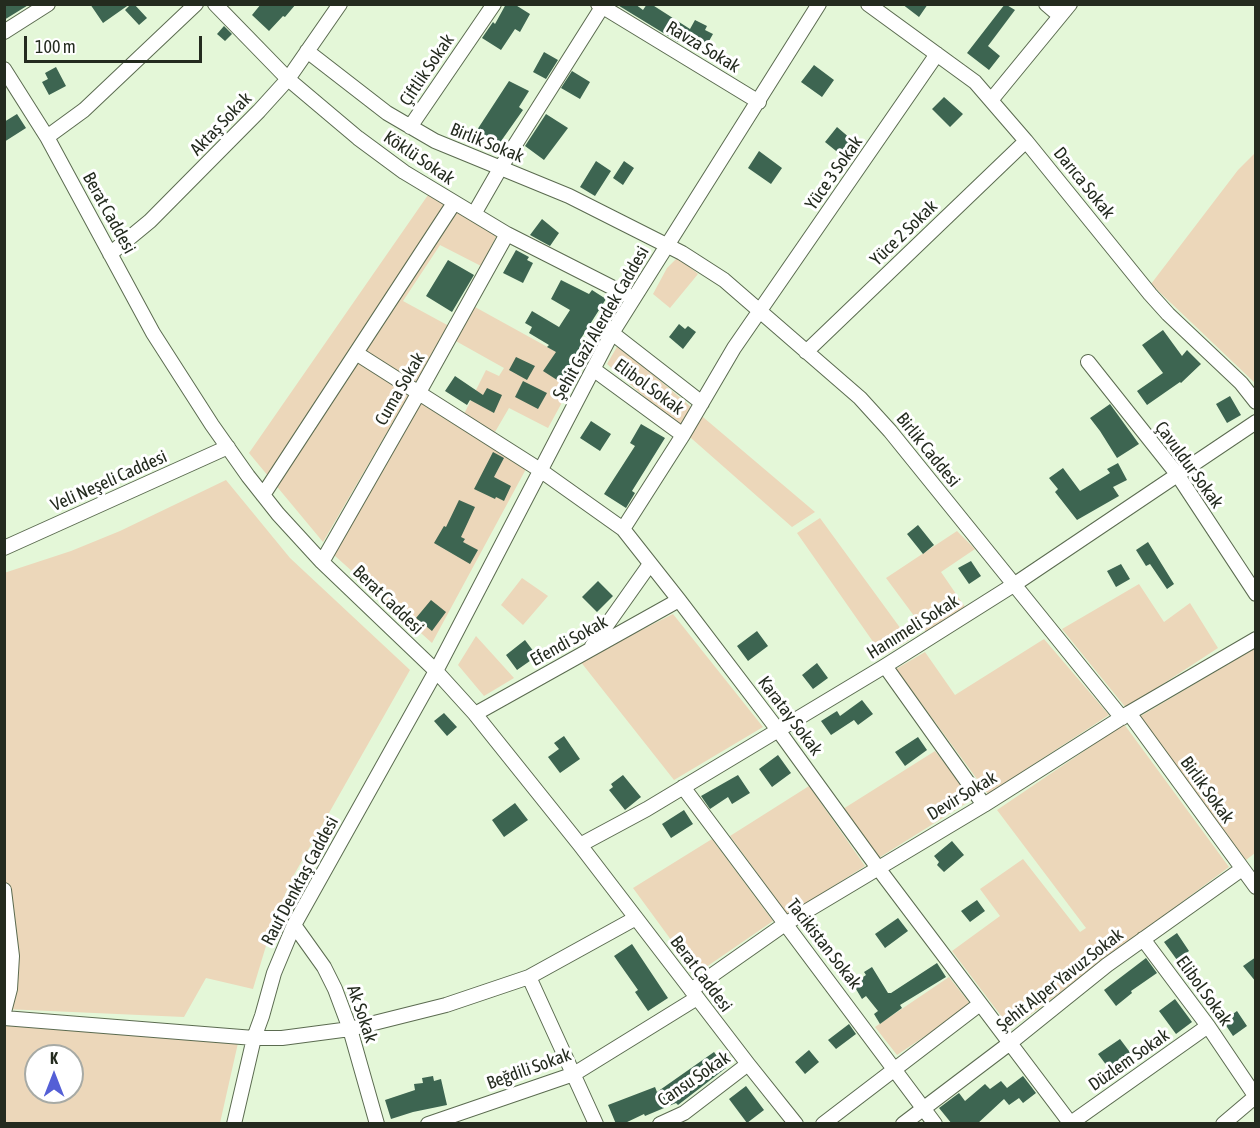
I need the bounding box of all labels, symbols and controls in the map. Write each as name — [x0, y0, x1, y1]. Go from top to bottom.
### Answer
street label: Ravza Sokak — [662, 17, 744, 77]
scale bar — [27, 24, 206, 62]
street label: Çiftlik Sokak — [395, 30, 459, 110]
text: 100 m — [35, 36, 76, 57]
street label: Aktaş Sokak — [186, 88, 256, 160]
street label: Birlik Sokak — [447, 118, 527, 168]
street label: Köklü Sokak — [379, 126, 459, 190]
street label: Yüce 3 Sokak — [801, 132, 867, 214]
street label: Darıca Sokak — [1049, 143, 1119, 223]
street label: Berat Caddesi — [78, 168, 140, 258]
street label: Yüce 2 Sokak — [866, 196, 942, 270]
street label: Şehit Gazi Alerdek Caddesi — [548, 243, 654, 403]
street label: Cuma Sokak — [370, 349, 430, 429]
street label: Elibol Sokak — [610, 354, 688, 420]
street label: Birlik Caddesi — [891, 408, 965, 492]
street label: Çavuldur Sokak — [1150, 417, 1228, 513]
street label: Veli Neşeli Caddesi — [48, 446, 170, 516]
street label: Berat Caddesi — [348, 561, 428, 639]
street label: Hanımeli Sokak — [863, 590, 963, 664]
street label: Efendi Sokak — [527, 611, 611, 671]
street label: Karatay Sokak — [753, 672, 827, 760]
street label: Birlik Sokak — [1175, 752, 1239, 828]
street label: Devir Sokak — [923, 767, 1001, 825]
street label: Rauf Denktaş Caddesi — [257, 813, 343, 949]
street label: Tacikistan Sokak — [782, 895, 866, 993]
street label: Şehit Alper Yavuz Sokak — [992, 924, 1128, 1036]
street label: Berat Caddesi — [665, 932, 737, 1016]
street label: Elibol Sokak — [1171, 952, 1237, 1030]
street label: Ak Sokak — [342, 982, 382, 1046]
street label: Düzlem Sokak — [1084, 1024, 1174, 1096]
north arrow — [24, 1044, 84, 1104]
street label: Beğdili Sokak — [484, 1044, 574, 1094]
street label: Cansu Sokak — [654, 1047, 734, 1111]
text: K — [50, 1049, 58, 1067]

